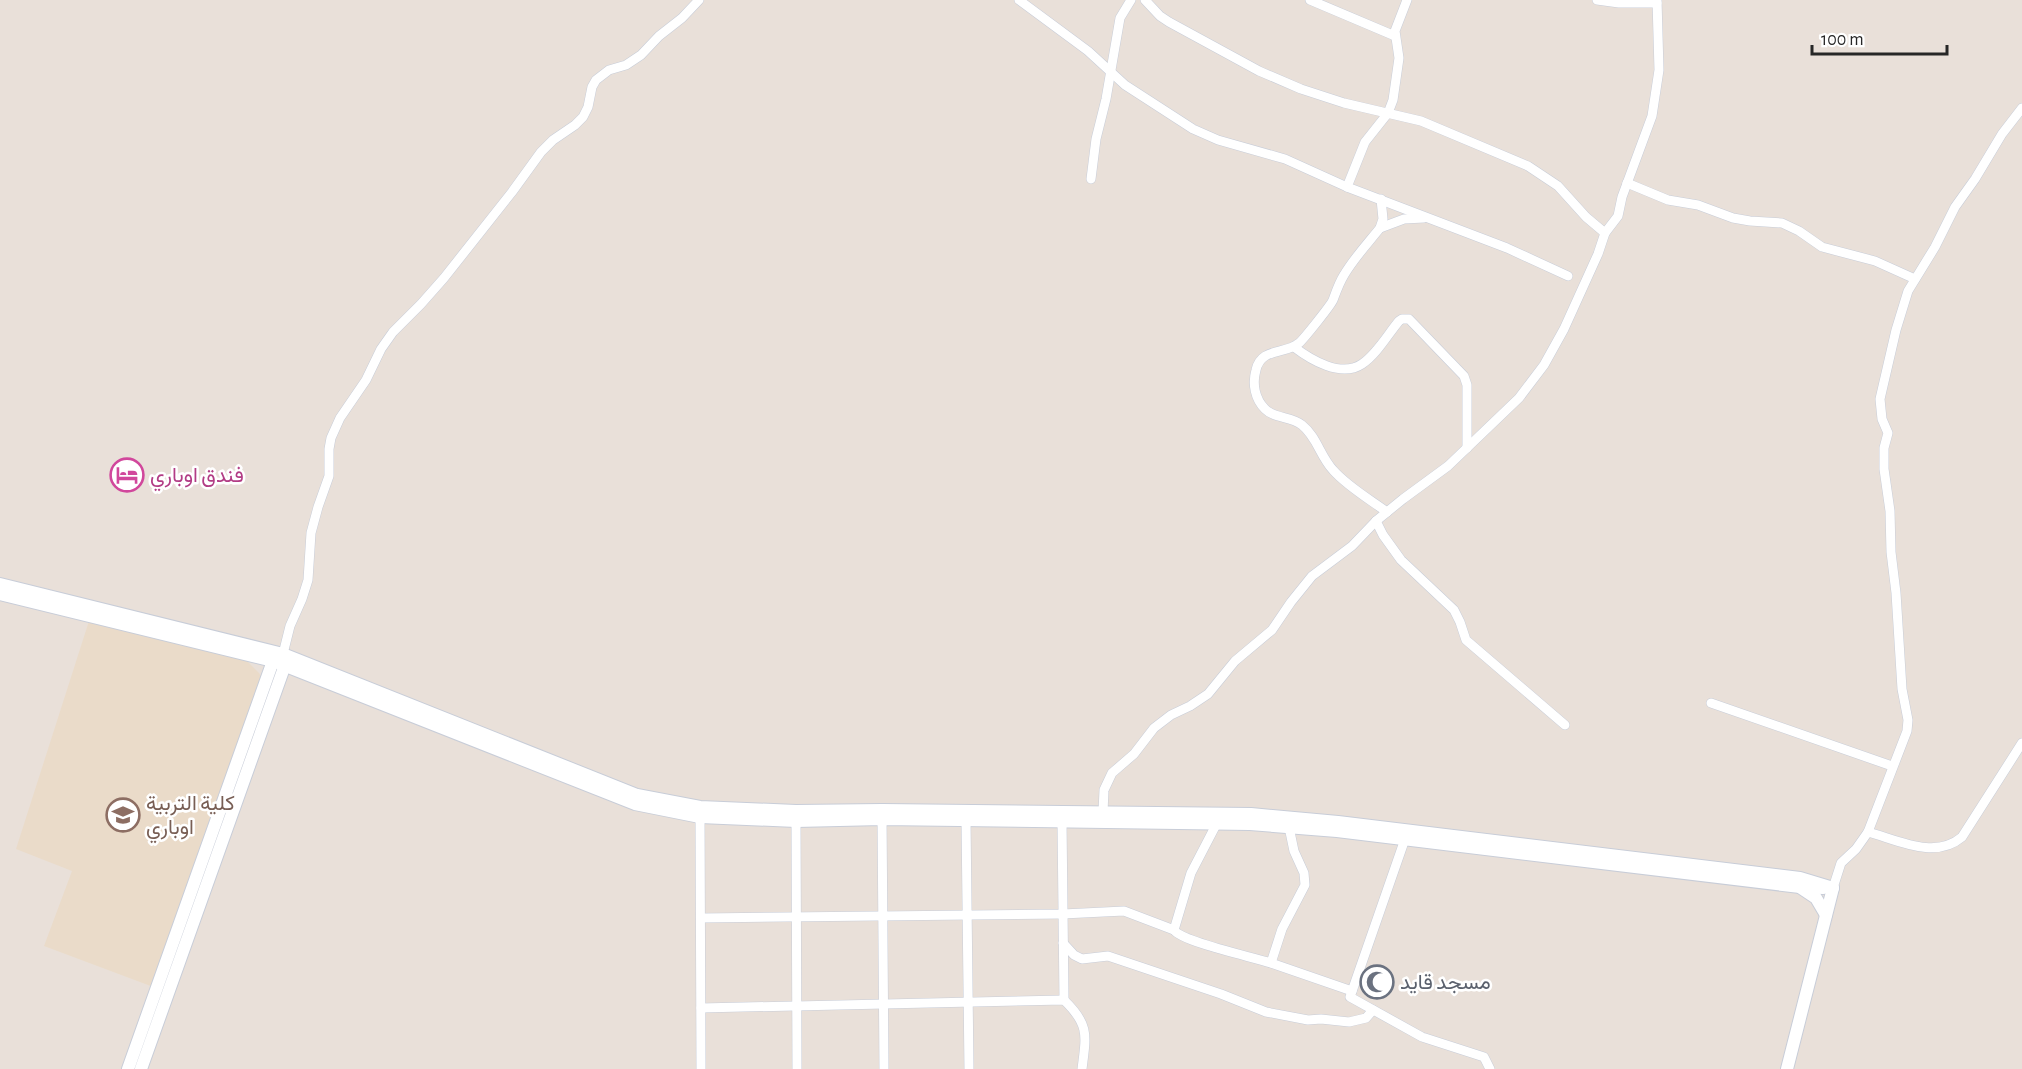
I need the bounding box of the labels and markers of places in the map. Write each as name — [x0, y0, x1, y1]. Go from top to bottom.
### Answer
hotel icon: فندق اوباري — [109, 457, 145, 493]
place label: فندق اوباري — [150, 465, 244, 492]
place label: كلية التربية اوباري — [146, 793, 235, 844]
school or university icon: كلية التربية اوباري — [105, 797, 141, 833]
mosque icon: مسجد قايد — [1359, 964, 1395, 1000]
place label: مسجد قايد — [1400, 972, 1491, 994]

